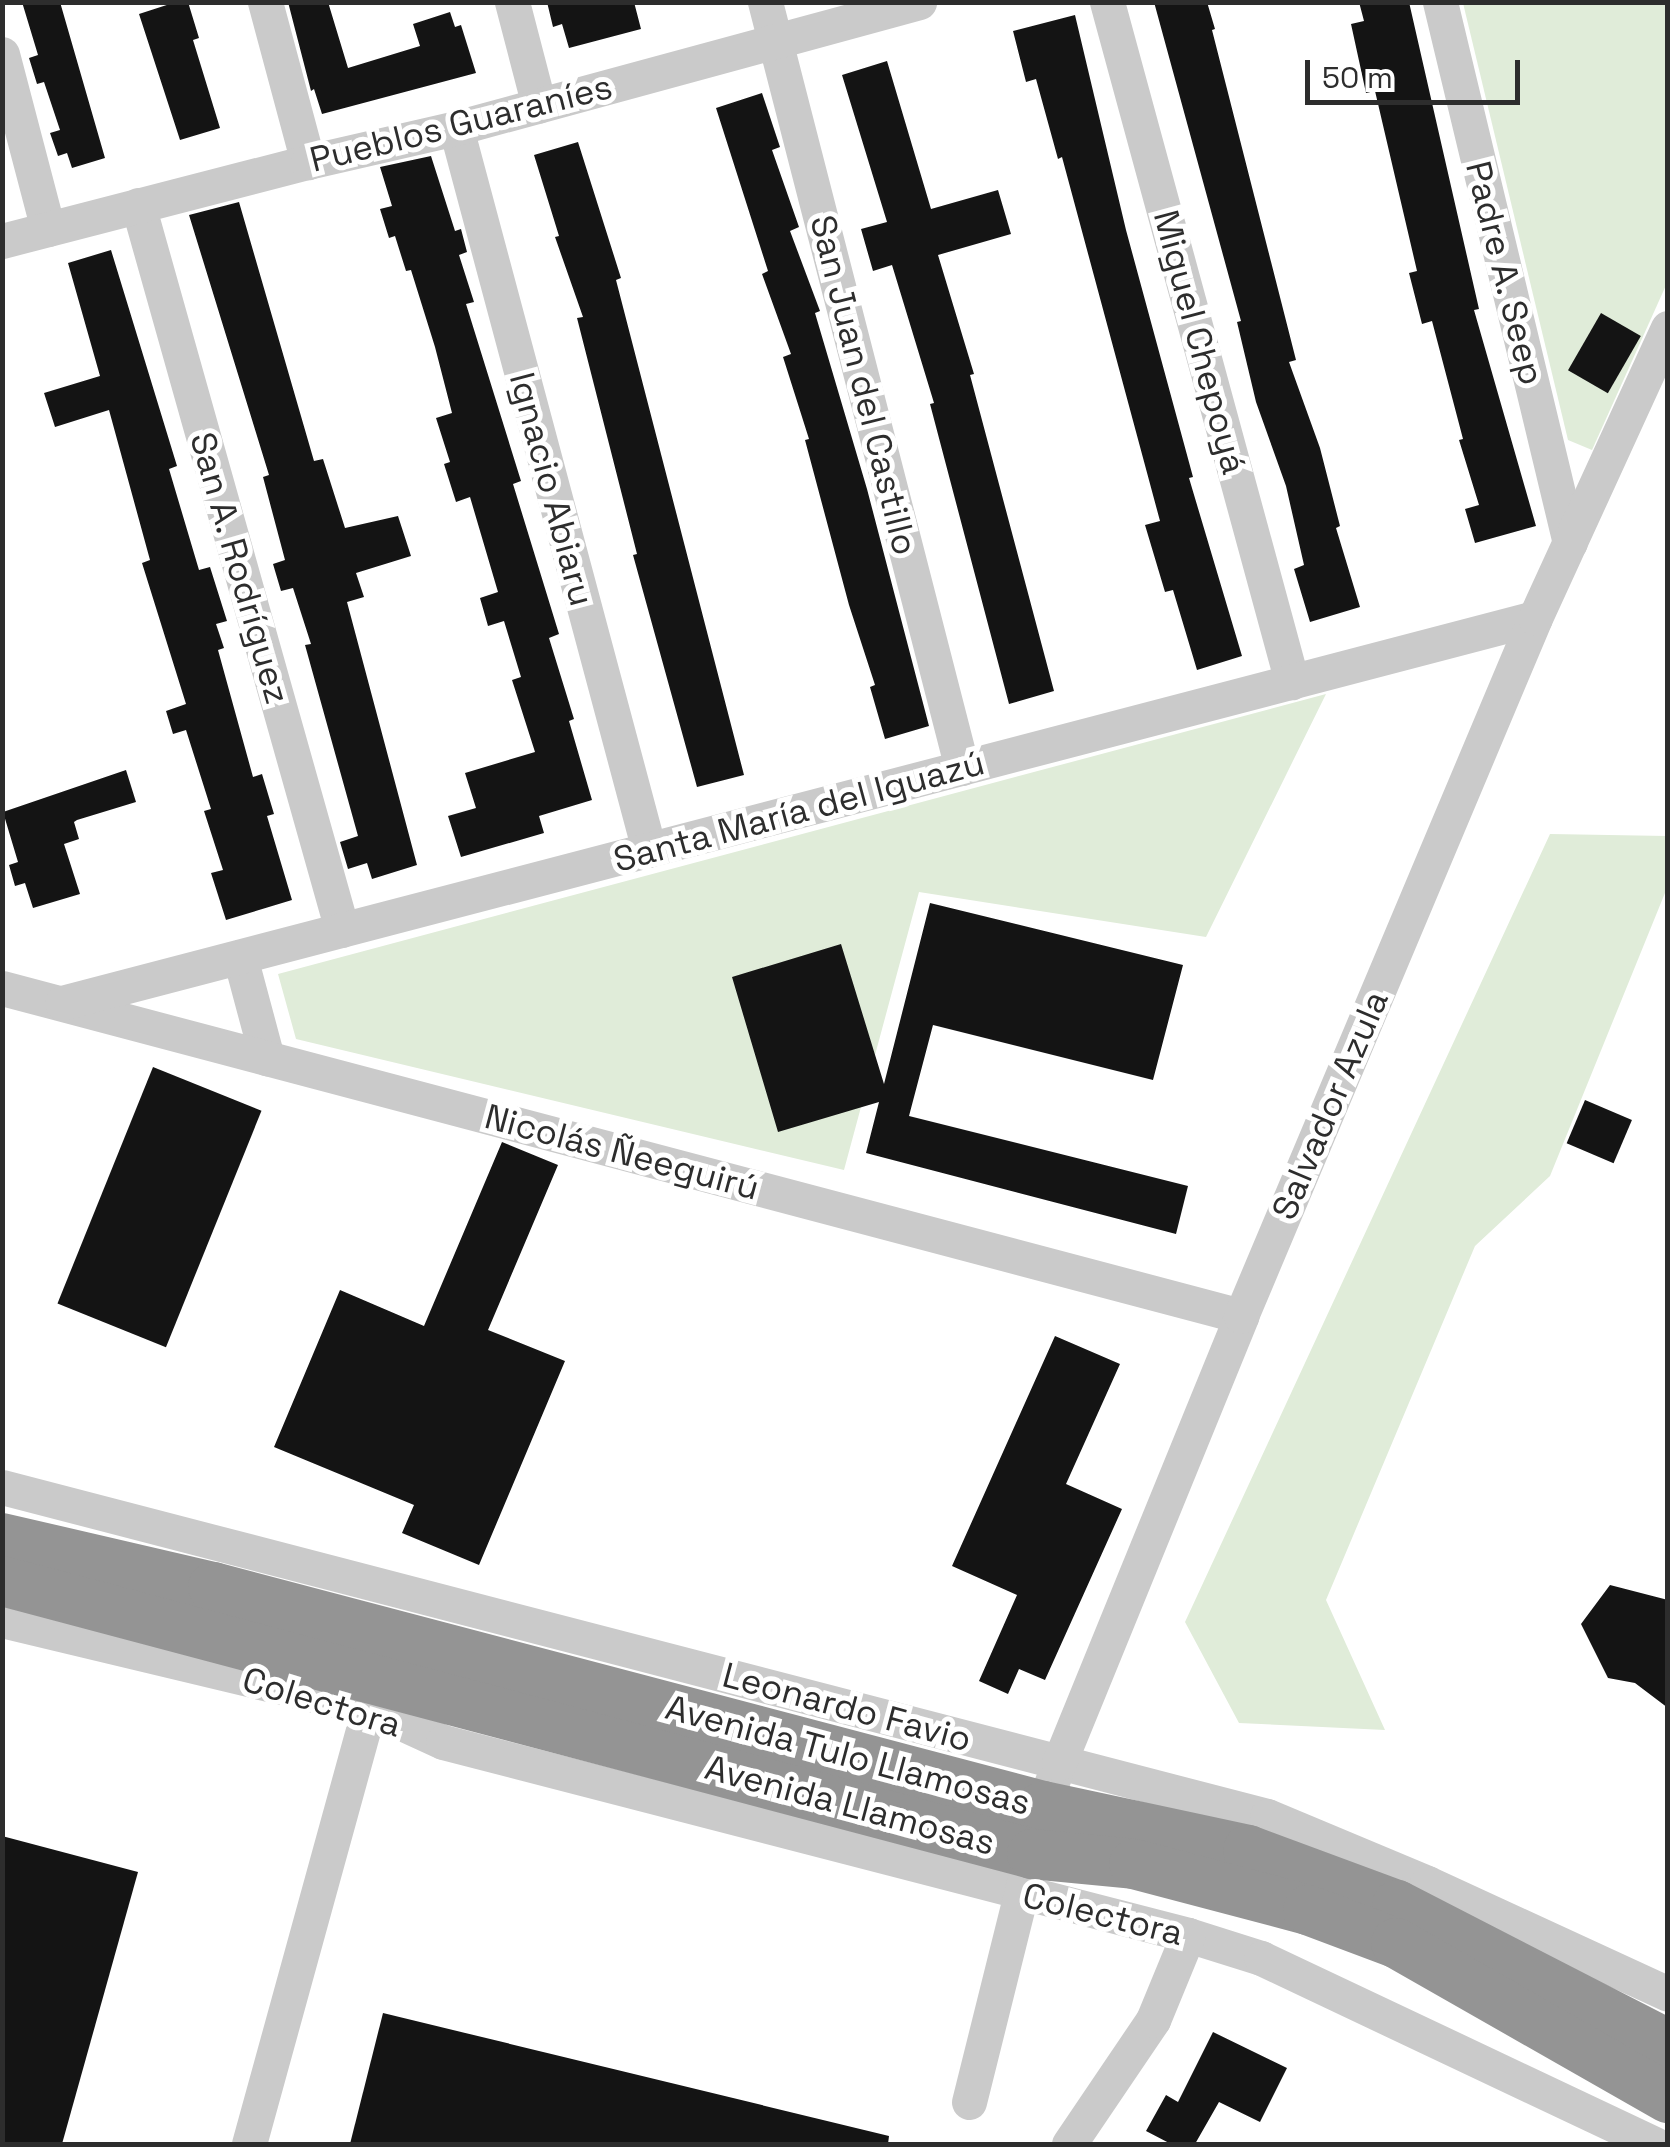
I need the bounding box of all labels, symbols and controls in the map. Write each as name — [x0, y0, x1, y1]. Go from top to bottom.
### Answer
scale bar — [1310, 40, 1525, 102]
text: 50 m — [1322, 58, 1393, 97]
street label: Pueblos Guaraníes — [306, 65, 616, 181]
street label: Padre A. Seep — [1457, 156, 1553, 390]
street label: Miguel Chepoyá — [1145, 205, 1255, 479]
street label: San Juan del Castillo — [801, 211, 927, 559]
street label: Ignacio Abiaru — [501, 368, 603, 610]
street label: San A. Rodríguez — [181, 427, 299, 709]
street label: Santa María del Iguazú — [609, 741, 989, 881]
street label: Salvador Azula — [1263, 984, 1397, 1226]
street label: Nicolás Ñeeguirú — [480, 1095, 764, 1209]
street label: Leonardo Favio — [718, 1654, 976, 1760]
street label: Colectora — [238, 1658, 406, 1746]
street label: Avenida Tulo Llamosas — [661, 1686, 1035, 1824]
street label: Avenida Llamosas — [701, 1746, 999, 1864]
street label: Colectora — [1019, 1874, 1187, 1954]

